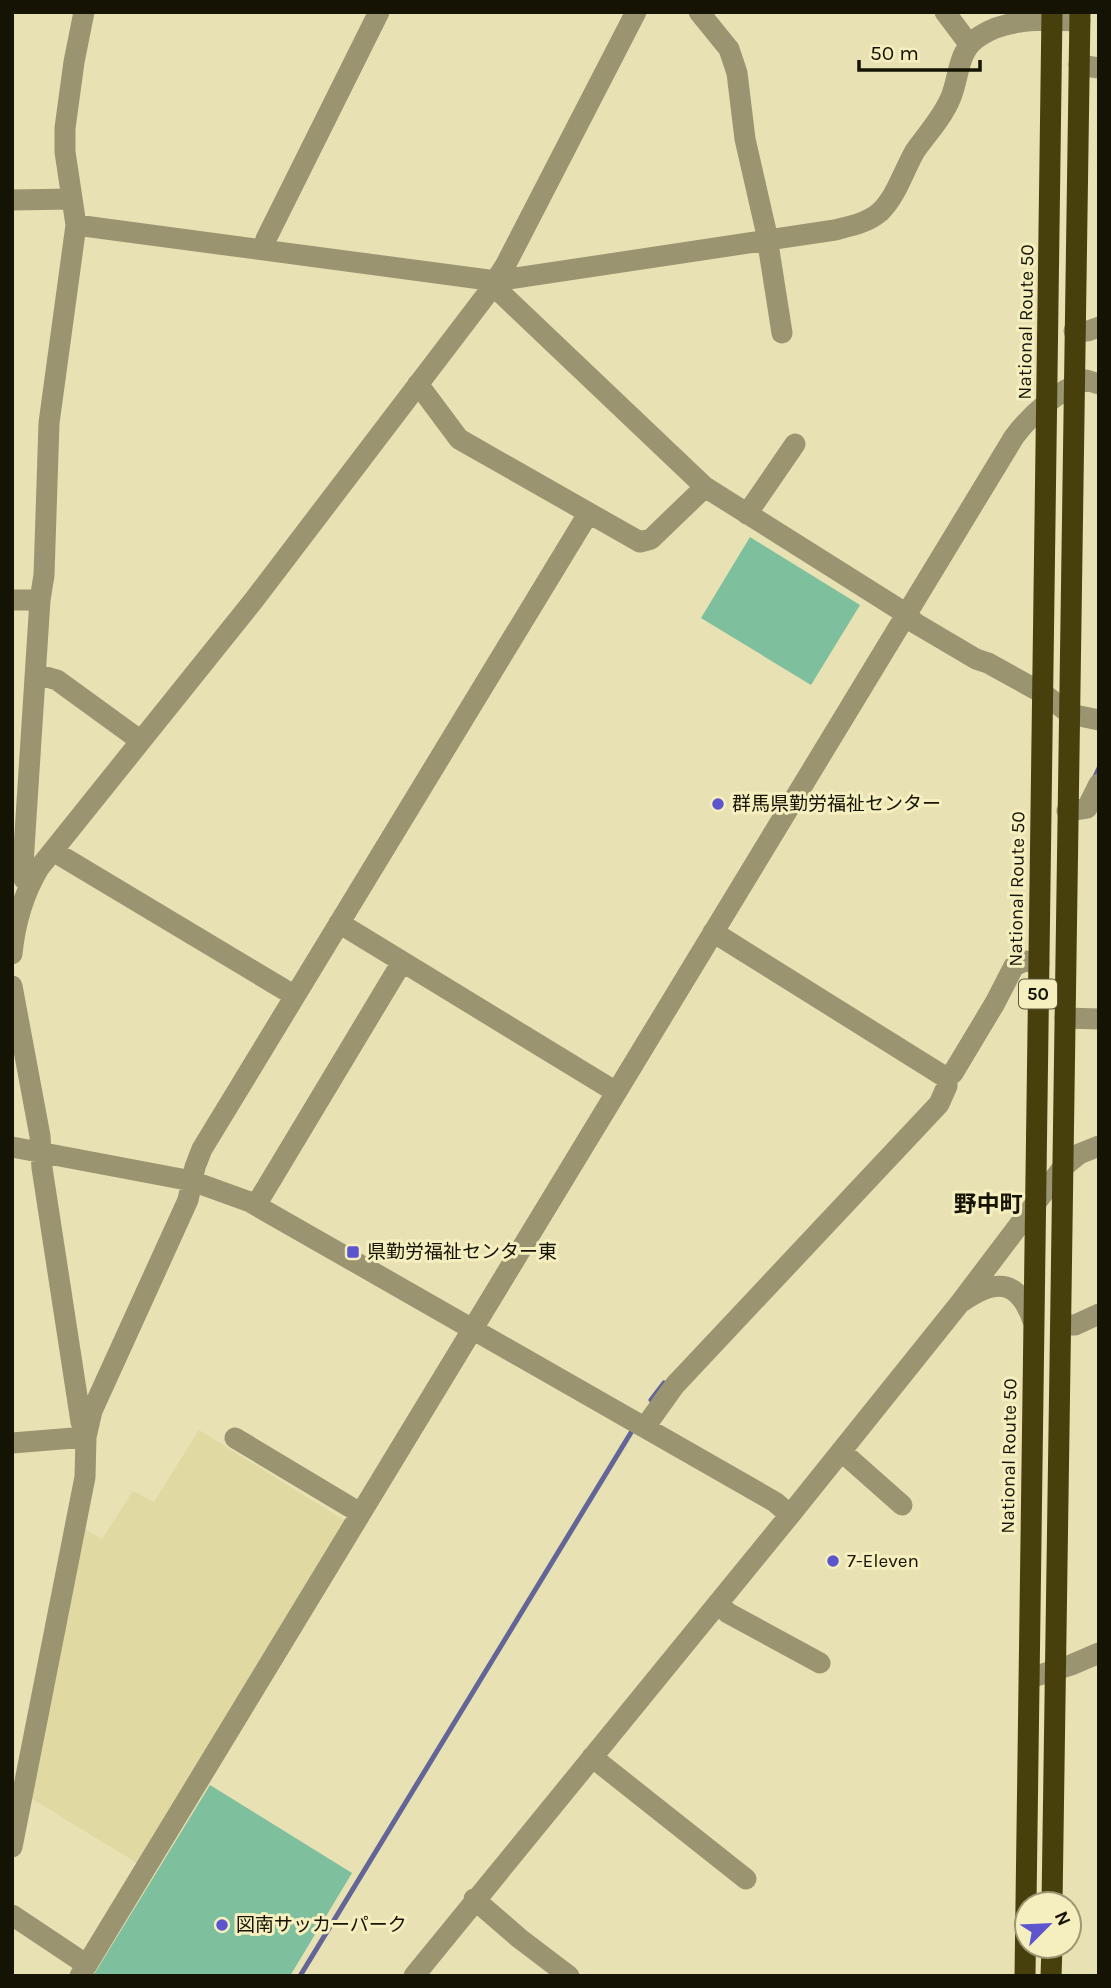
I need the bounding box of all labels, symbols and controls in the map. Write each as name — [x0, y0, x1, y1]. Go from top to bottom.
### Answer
scale bar — [859, 28, 980, 72]
text: 50 m — [870, 41, 919, 65]
street label: National Route 50 — [1014, 244, 1038, 400]
place label: 群馬県勤労福祉センター — [732, 793, 941, 815]
marker: 群馬県勤労福祉センター — [710, 796, 726, 812]
street label: National Route 50 — [1005, 811, 1029, 967]
road number: 50 — [1019, 979, 1057, 1009]
district label: 野中町 — [954, 1191, 1023, 1218]
place label: 県勤労福祉センター東 — [367, 1241, 557, 1263]
marker: 県勤労福祉センター東 — [345, 1244, 361, 1260]
street label: National Route 50 — [997, 1378, 1021, 1534]
place label: 7-Eleven — [847, 1550, 919, 1572]
marker: 7-Eleven — [825, 1553, 841, 1569]
north arrow — [1013, 1890, 1083, 1960]
text: N — [1050, 1908, 1075, 1929]
place label: 図南サッカーパーク — [236, 1914, 407, 1936]
marker: 図南サッカーパーク — [214, 1917, 230, 1933]

